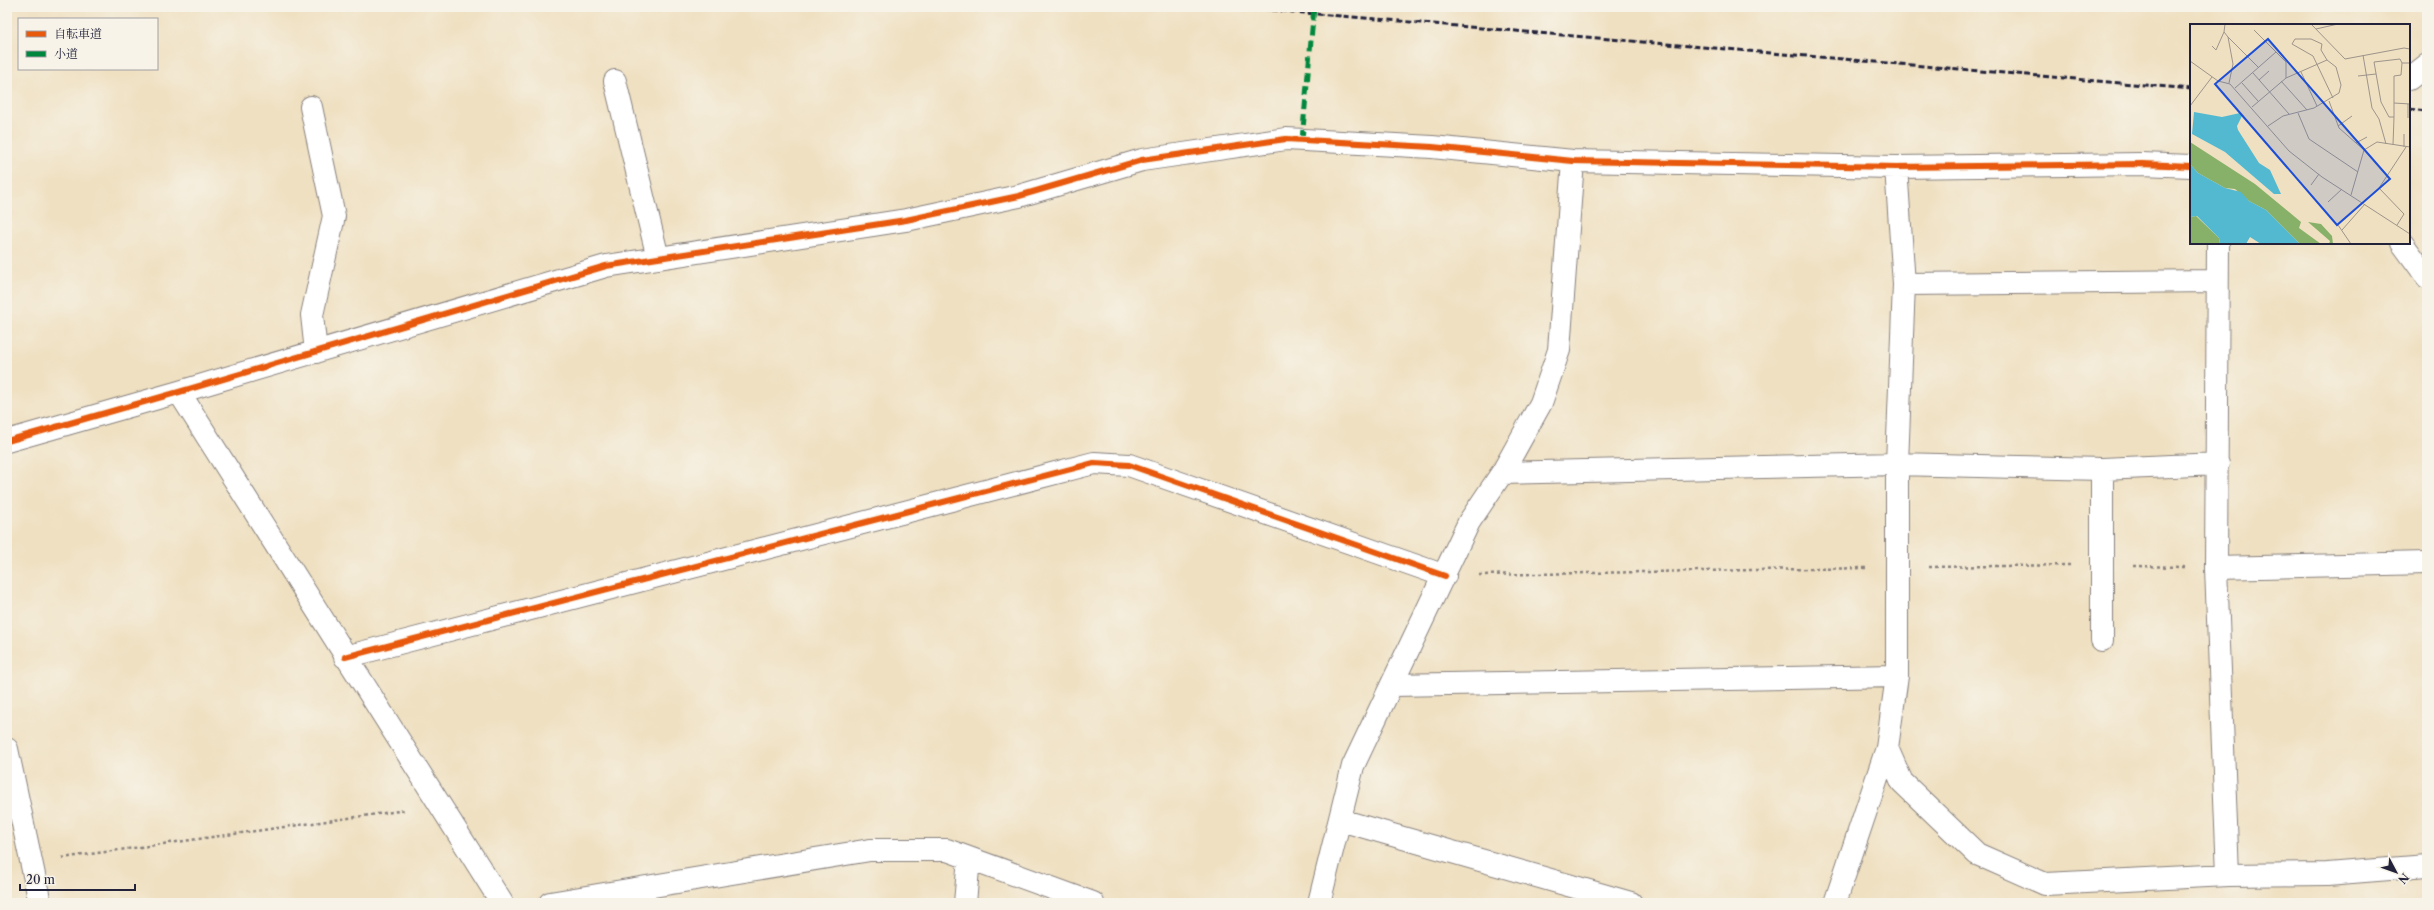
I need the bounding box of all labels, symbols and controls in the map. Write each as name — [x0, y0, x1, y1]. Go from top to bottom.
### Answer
legend — [18, 18, 158, 70]
inset map — [2190, 24, 2410, 244]
text: 自転車道 — [54, 26, 102, 41]
text: 小道 — [54, 46, 78, 61]
north arrow — [2376, 852, 2416, 892]
scale bar — [20, 866, 135, 892]
text: N — [2395, 870, 2412, 887]
text: 20 m — [26, 872, 55, 887]

